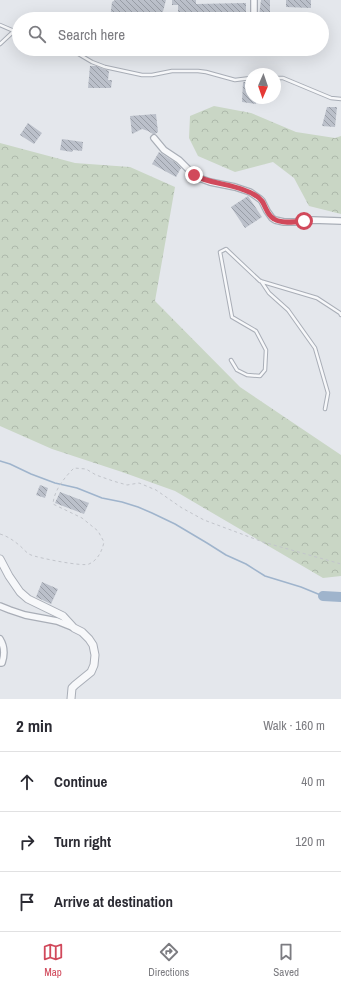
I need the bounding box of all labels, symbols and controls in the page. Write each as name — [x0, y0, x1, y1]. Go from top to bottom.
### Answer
search box — [12, 12, 329, 56]
icon: search — [26, 23, 48, 45]
text: Search here — [58, 24, 125, 45]
north arrow — [245, 68, 281, 104]
route end — [185, 166, 203, 184]
route start — [295, 212, 313, 230]
text: 2 min — [16, 714, 52, 737]
text: Walk · 160 m — [263, 717, 325, 734]
icon: ahead — [16, 771, 38, 793]
text: Continue — [54, 771, 107, 792]
text: 40 m — [301, 773, 325, 790]
icon: right — [16, 831, 38, 853]
text: Turn right — [54, 831, 111, 852]
text: 120 m — [295, 833, 325, 850]
icon: arrive — [16, 891, 38, 913]
text: Arrive at destination — [54, 891, 173, 912]
tab: Map — [42, 941, 64, 979]
tab: Directions — [148, 941, 189, 979]
tab: Saved — [273, 941, 299, 979]

